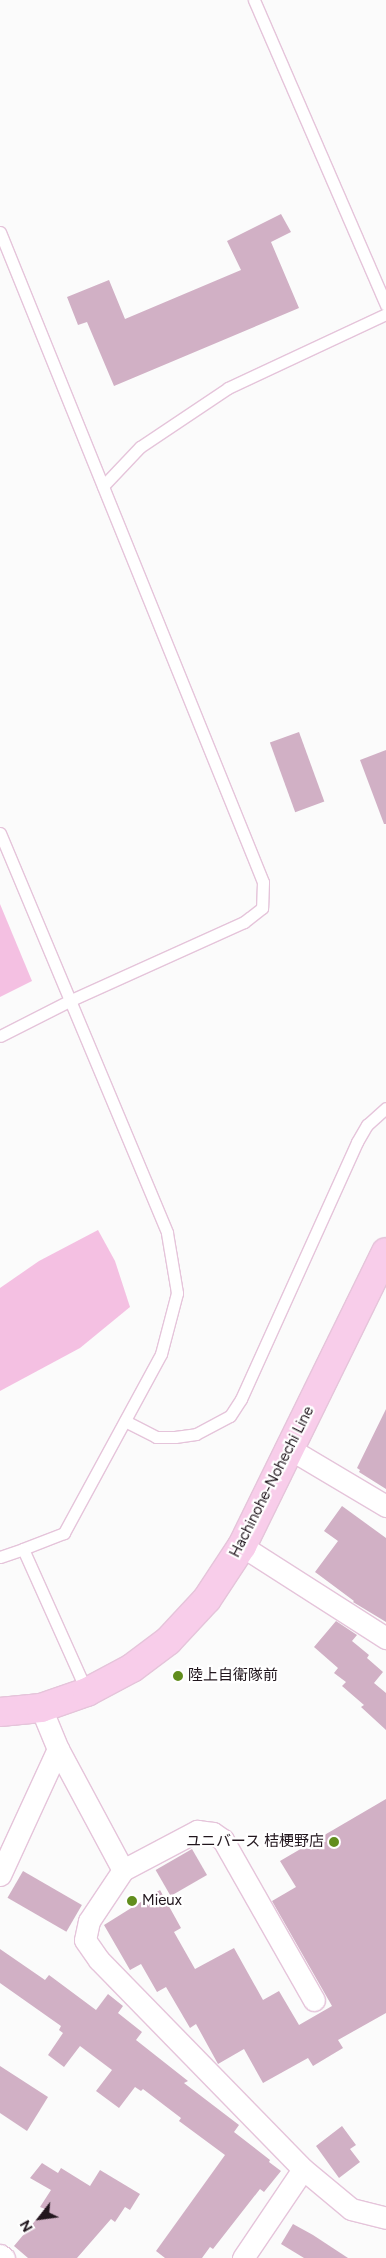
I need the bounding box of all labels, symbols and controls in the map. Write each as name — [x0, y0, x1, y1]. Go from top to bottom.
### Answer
street label: Hachinohe-Nohechi Line — [226, 1403, 318, 1561]
place label: 陸上自衛隊前 — [188, 1667, 278, 1685]
marker: 陸上自衛隊前 — [172, 1670, 184, 1682]
place label: ユニバース 桔梗野店 — [185, 1833, 324, 1851]
marker: ユニバース 桔梗野店 — [328, 1836, 340, 1848]
place label: Mieux — [142, 1892, 182, 1910]
marker: Mieux — [126, 1895, 138, 1907]
north arrow — [15, 2193, 65, 2243]
text: N — [17, 2217, 37, 2235]

